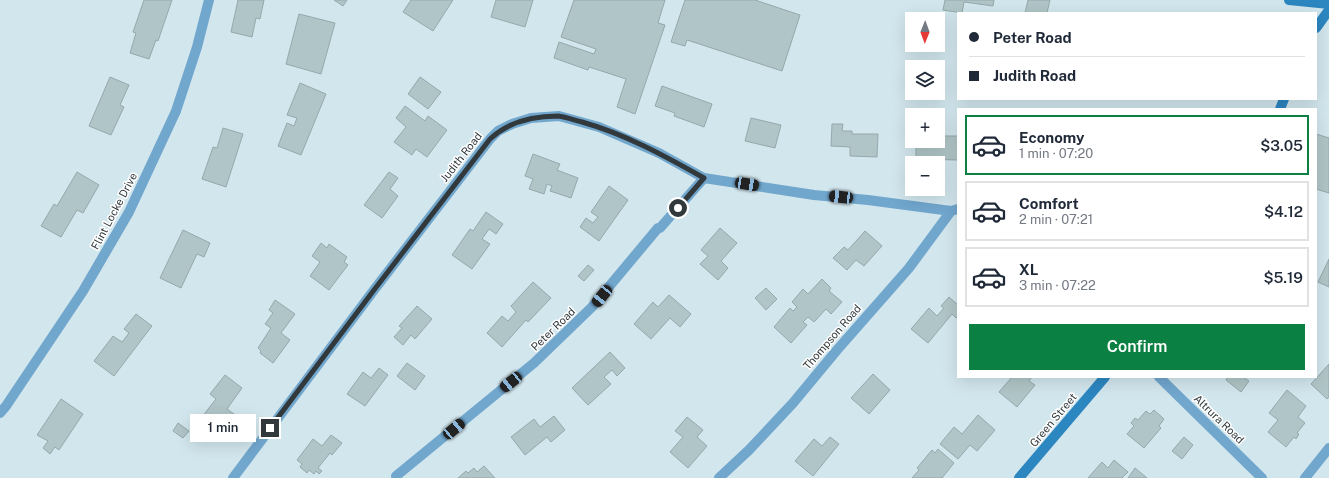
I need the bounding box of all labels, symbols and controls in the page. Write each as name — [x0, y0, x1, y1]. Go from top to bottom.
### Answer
north arrow — [905, 12, 945, 52]
map controls — [905, 12, 945, 196]
text: Peter Road — [993, 29, 1072, 46]
button: layers — [905, 60, 945, 100]
text: Judith Road — [993, 67, 1076, 84]
button: + — [905, 108, 945, 148]
icon: car — [971, 127, 1007, 163]
text: Economy — [1019, 129, 1084, 146]
street label: Judith Road — [438, 130, 484, 184]
text: $3.05 — [1260, 137, 1303, 154]
text: 1 min · 07:20 — [1019, 146, 1093, 161]
button: − — [905, 156, 945, 196]
street label: Flint Locke Drive — [89, 171, 139, 251]
car — [734, 176, 760, 192]
car — [828, 190, 854, 204]
icon: car — [971, 193, 1007, 229]
text: Comfort — [1019, 195, 1079, 212]
route start — [669, 199, 687, 217]
text: $4.12 — [1264, 203, 1303, 220]
text: 2 min · 07:21 — [1019, 212, 1093, 227]
icon: car — [971, 259, 1007, 295]
text: XL — [1019, 261, 1038, 278]
text: $5.19 — [1263, 269, 1303, 286]
text: 3 min · 07:22 — [1019, 278, 1096, 293]
car — [590, 283, 614, 309]
street label: Thompson Road — [801, 302, 863, 372]
street label: Peter Road — [529, 305, 577, 353]
button: Confirm — [969, 324, 1305, 370]
car — [498, 370, 524, 394]
street label: Green Street — [1027, 391, 1079, 449]
street label: Altrura Road — [1192, 392, 1246, 446]
callout: 1 min — [190, 414, 256, 442]
car — [441, 417, 467, 441]
route end — [261, 419, 279, 437]
text: 1 min — [208, 420, 238, 435]

